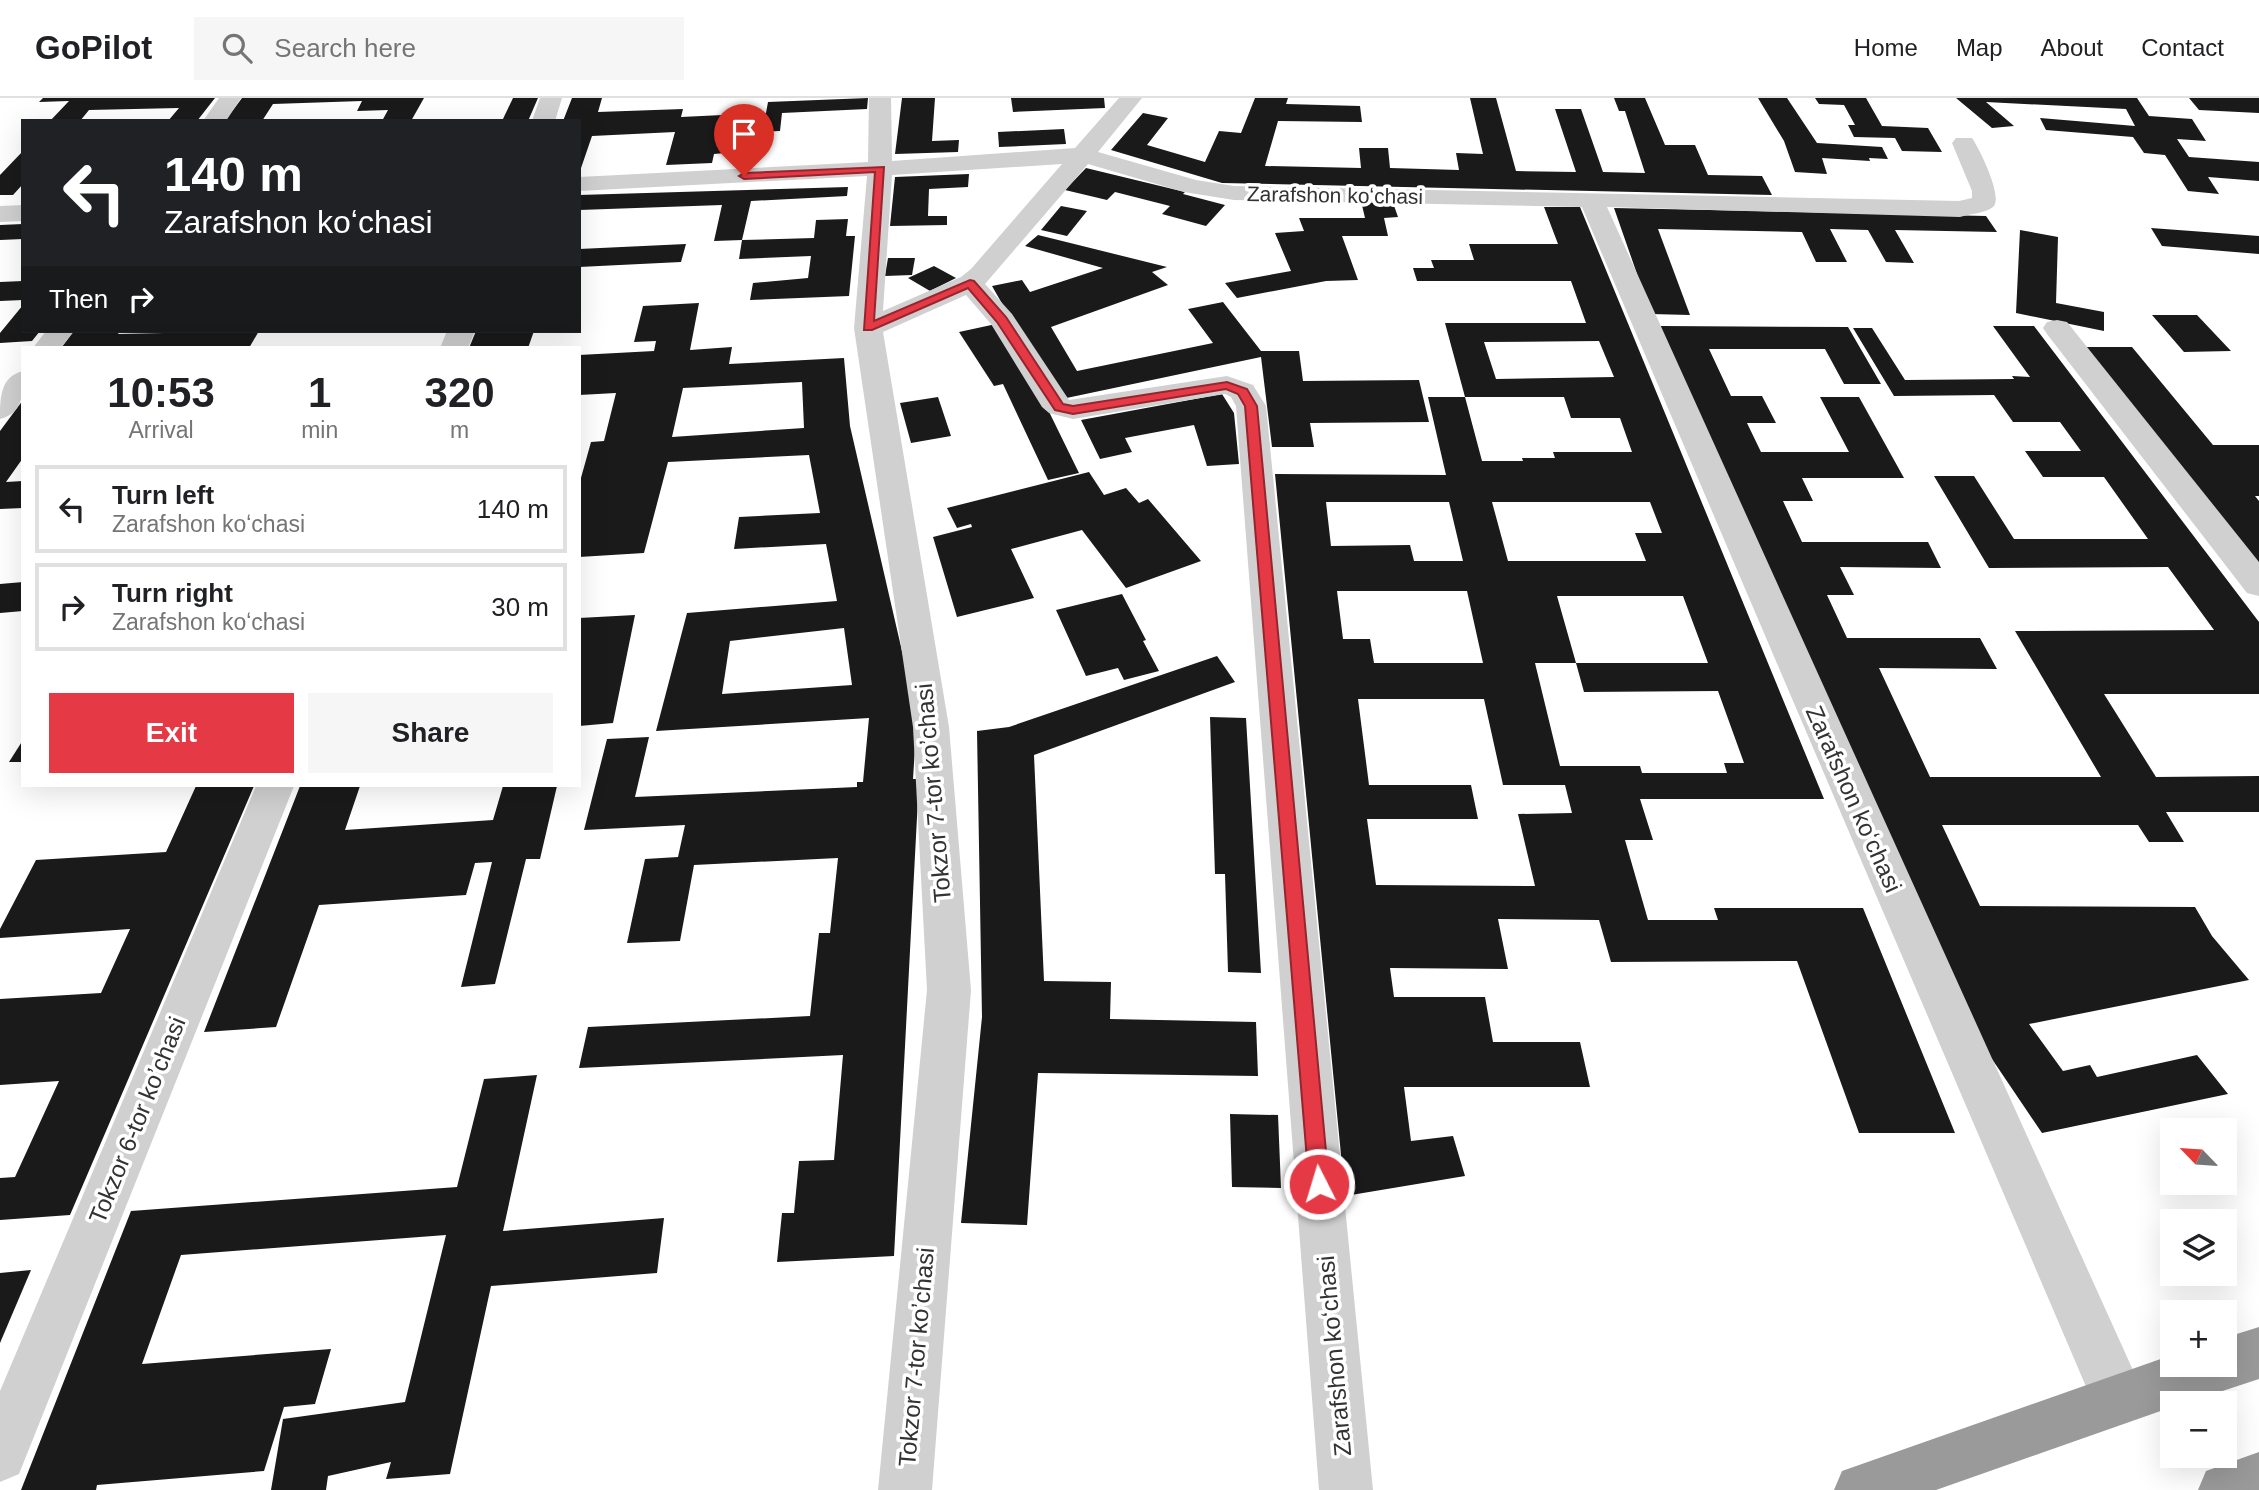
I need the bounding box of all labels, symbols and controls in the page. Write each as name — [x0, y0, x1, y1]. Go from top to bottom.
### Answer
search box — [194, 17, 684, 80]
text: GoPilot — [35, 29, 152, 66]
icon: search — [218, 29, 256, 67]
text: Search here — [274, 33, 416, 63]
text: Home — [1854, 34, 1918, 61]
text: Map — [1956, 34, 2003, 61]
text: About — [2041, 34, 2103, 61]
text: Contact — [2141, 34, 2224, 61]
pin — [714, 104, 774, 176]
icon: arrive — [725, 115, 763, 153]
icon: left — [49, 147, 140, 238]
text: 140 m — [164, 147, 303, 201]
street label: Zarafshon koʻchasi — [1247, 182, 1423, 208]
text: Zarafshon koʻchasi — [164, 204, 433, 240]
icon: right — [122, 280, 160, 318]
text: Then — [49, 284, 108, 314]
text: 10:53 — [107, 369, 215, 416]
text: 1 — [308, 369, 331, 416]
text: 320 — [425, 369, 495, 416]
text: Arrival — [128, 417, 194, 443]
text: min — [301, 417, 338, 443]
text: m — [450, 417, 469, 443]
text: Turn left — [112, 480, 214, 510]
icon: left — [53, 490, 91, 528]
text: 140 m — [477, 494, 549, 524]
text: Zarafshon koʻchasi — [112, 511, 305, 537]
text: Turn right — [112, 578, 233, 608]
icon: right — [53, 588, 91, 626]
text: 30 m — [491, 592, 549, 622]
text: Zarafshon koʻchasi — [112, 609, 305, 635]
street label: Tokzor 7-tor koʼchasi — [910, 682, 956, 904]
button: Exit — [49, 693, 294, 773]
button: Share — [308, 693, 553, 773]
street label: Zarafshon koʻchasi — [1801, 701, 1907, 897]
street label: Tokzor 6-tor koʼchasi — [83, 1013, 191, 1227]
north arrow — [2160, 1118, 2236, 1195]
map controls — [2160, 1118, 2237, 1468]
position arrow — [1282, 1147, 1356, 1221]
button: layers — [2160, 1209, 2237, 1286]
street label: Tokzor 7-tor koʼchasi — [893, 1246, 939, 1468]
street label: Zarafshon koʻchasi — [1312, 1254, 1356, 1458]
button: + — [2160, 1300, 2237, 1377]
button: − — [2160, 1391, 2237, 1468]

